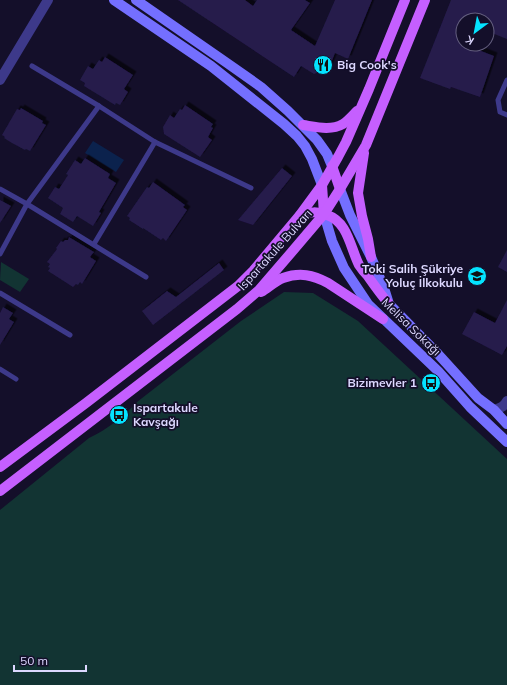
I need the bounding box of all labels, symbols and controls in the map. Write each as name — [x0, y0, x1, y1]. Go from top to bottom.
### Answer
north arrow — [455, 12, 495, 52]
text: K — [462, 32, 477, 48]
restaurant icon: Big Cook's — [312, 54, 334, 76]
place label: Big Cook's — [337, 57, 397, 72]
street label: Ispartakule Bulvarı — [234, 206, 315, 293]
place label: Toki Salih Şükriye Yoluç İlkokulu — [362, 261, 463, 290]
school or university icon: Toki Salih Şükriye Yoluç İlkokulu — [466, 265, 488, 287]
street label: Melisa Sokağı — [379, 295, 444, 359]
bus stop icon: Bizimevler 1 — [420, 372, 442, 394]
place label: Bizimevler 1 — [347, 375, 417, 390]
place label: Ispartakule Kavşağı — [133, 400, 198, 429]
bus stop icon: Ispartakule Kavşağı — [108, 404, 130, 426]
scale bar — [14, 647, 86, 673]
text: 50 m — [20, 653, 48, 668]

